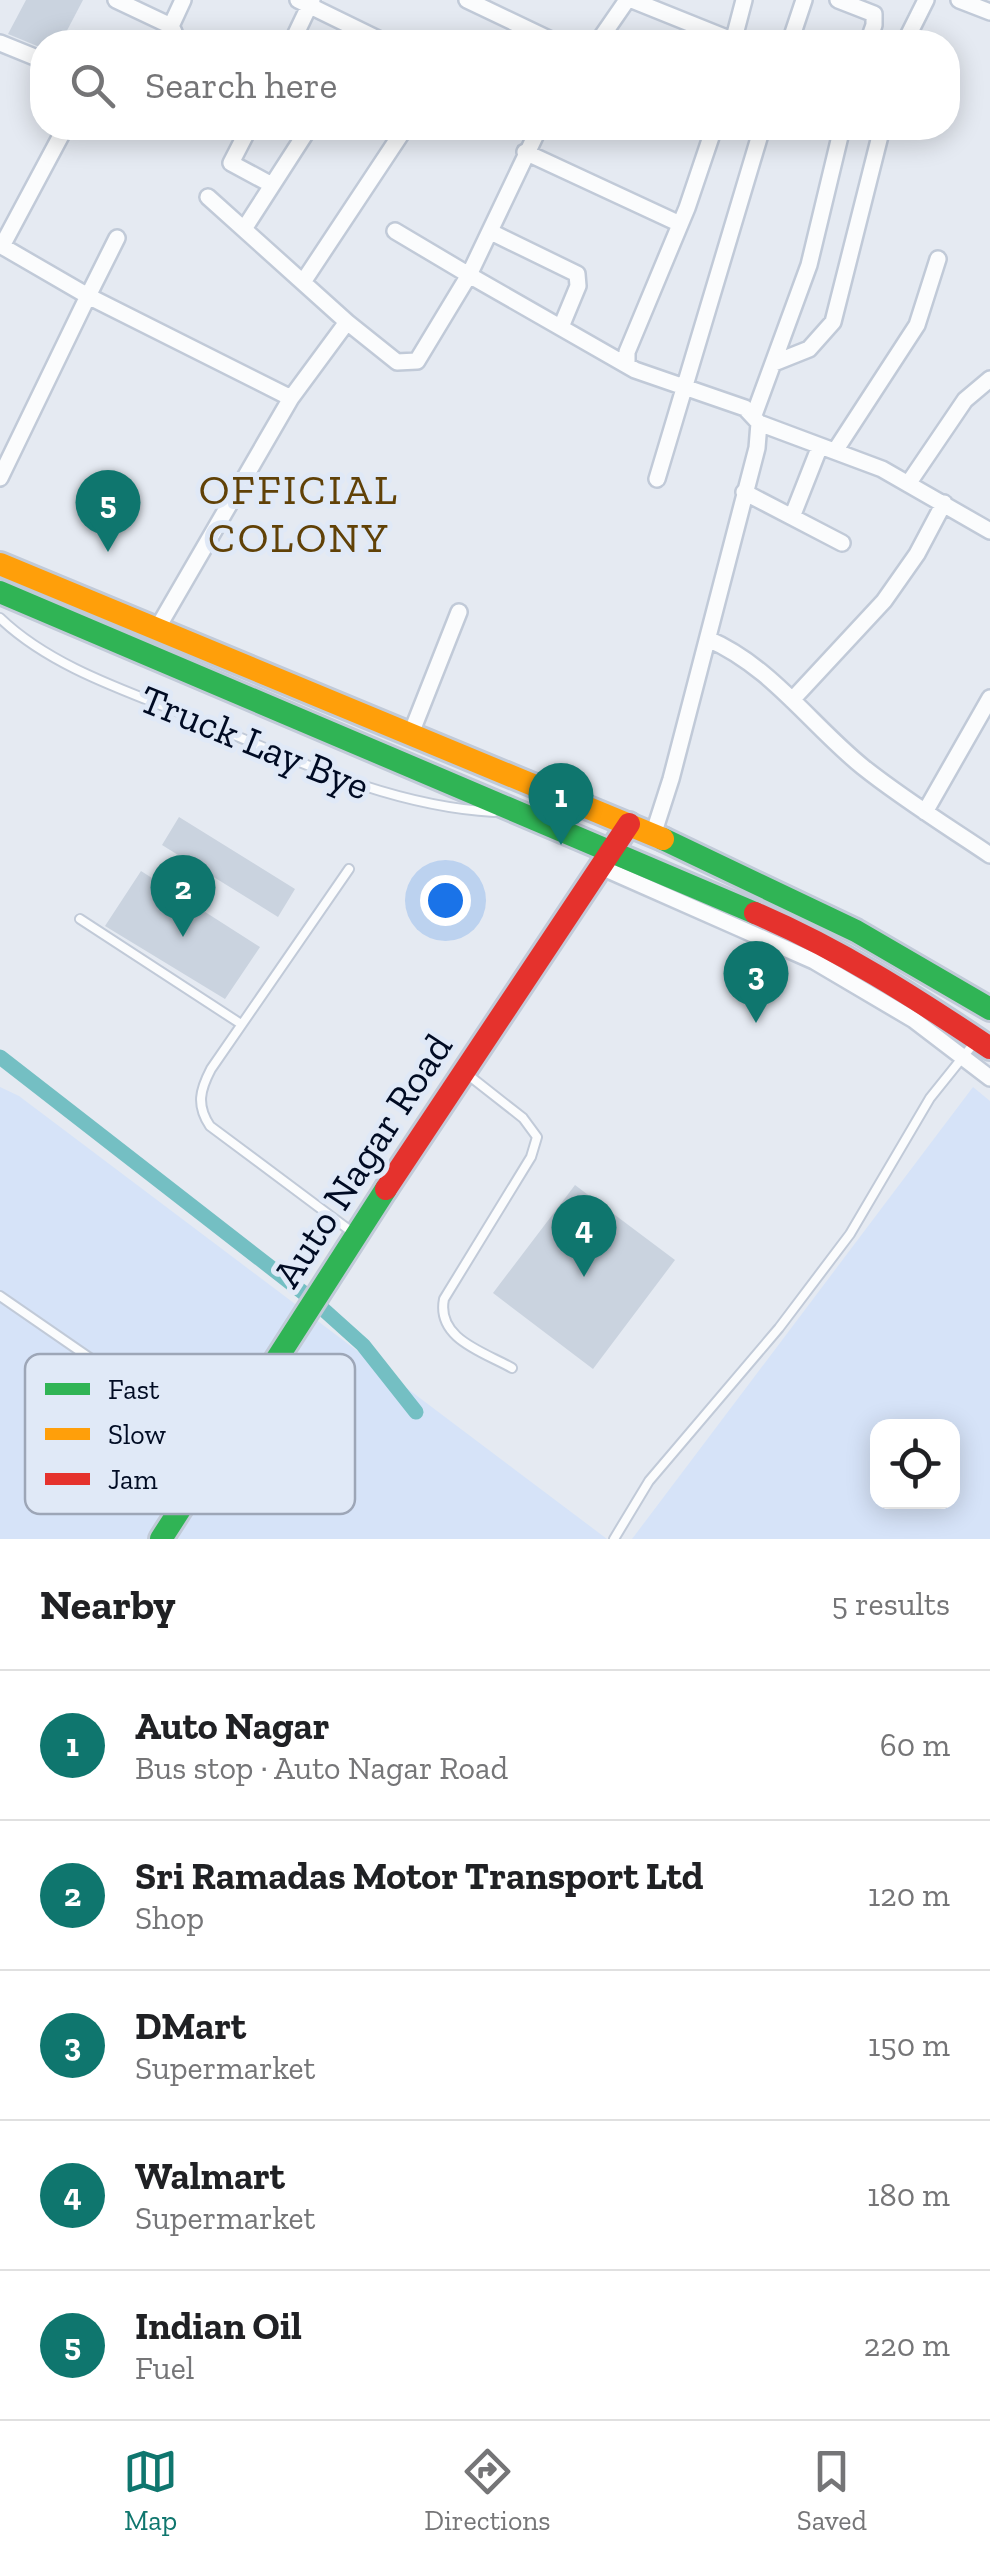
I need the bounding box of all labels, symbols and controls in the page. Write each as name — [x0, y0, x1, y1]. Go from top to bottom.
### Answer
search box — [30, 30, 960, 140]
icon: search — [65, 58, 120, 113]
text: Search here — [145, 62, 337, 108]
district label: OFFICIAL COLONY — [199, 464, 399, 563]
pin: 5 — [76, 470, 140, 552]
street label: Truck Lay Bye — [133, 674, 377, 810]
pin: 1 — [528, 762, 594, 845]
pin: 2 — [150, 854, 216, 937]
your location — [420, 875, 471, 926]
pin: 3 — [724, 940, 788, 1023]
street label: Auto Nagar Road — [262, 1024, 462, 1296]
pin: 4 — [552, 1194, 616, 1277]
legend — [25, 1354, 355, 1514]
text: Fast — [108, 1373, 160, 1406]
text: Slow — [108, 1418, 166, 1451]
map controls — [870, 1419, 960, 1509]
button: locate — [870, 1419, 960, 1509]
text: Jam — [108, 1463, 158, 1496]
text: Nearby — [40, 1579, 176, 1630]
text: 5 results — [832, 1585, 950, 1623]
text: Auto Nagar — [135, 1703, 330, 1749]
text: 1 — [66, 1726, 79, 1764]
text: 60 m — [880, 1726, 950, 1764]
text: Bus stop · Auto Nagar Road — [135, 1749, 508, 1787]
text: Sri Ramadas Motor Transport Ltd — [135, 1853, 703, 1899]
text: 2 — [64, 1876, 81, 1914]
text: 120 m — [868, 1876, 950, 1914]
text: Shop — [135, 1899, 204, 1937]
text: DMart — [135, 2003, 246, 2049]
text: 3 — [64, 2026, 81, 2064]
text: 150 m — [868, 2026, 950, 2064]
text: Supermarket — [135, 2049, 315, 2087]
text: Walmart — [135, 2153, 285, 2199]
text: 4 — [63, 2176, 82, 2214]
text: 180 m — [867, 2176, 950, 2214]
text: Supermarket — [135, 2199, 315, 2237]
text: Indian Oil — [135, 2303, 302, 2349]
text: 5 — [64, 2326, 81, 2364]
text: 220 m — [864, 2326, 950, 2364]
text: Fuel — [135, 2349, 194, 2387]
tab: Map — [123, 2444, 178, 2537]
tab: Directions — [424, 2444, 551, 2537]
tab: Saved — [797, 2444, 867, 2537]

